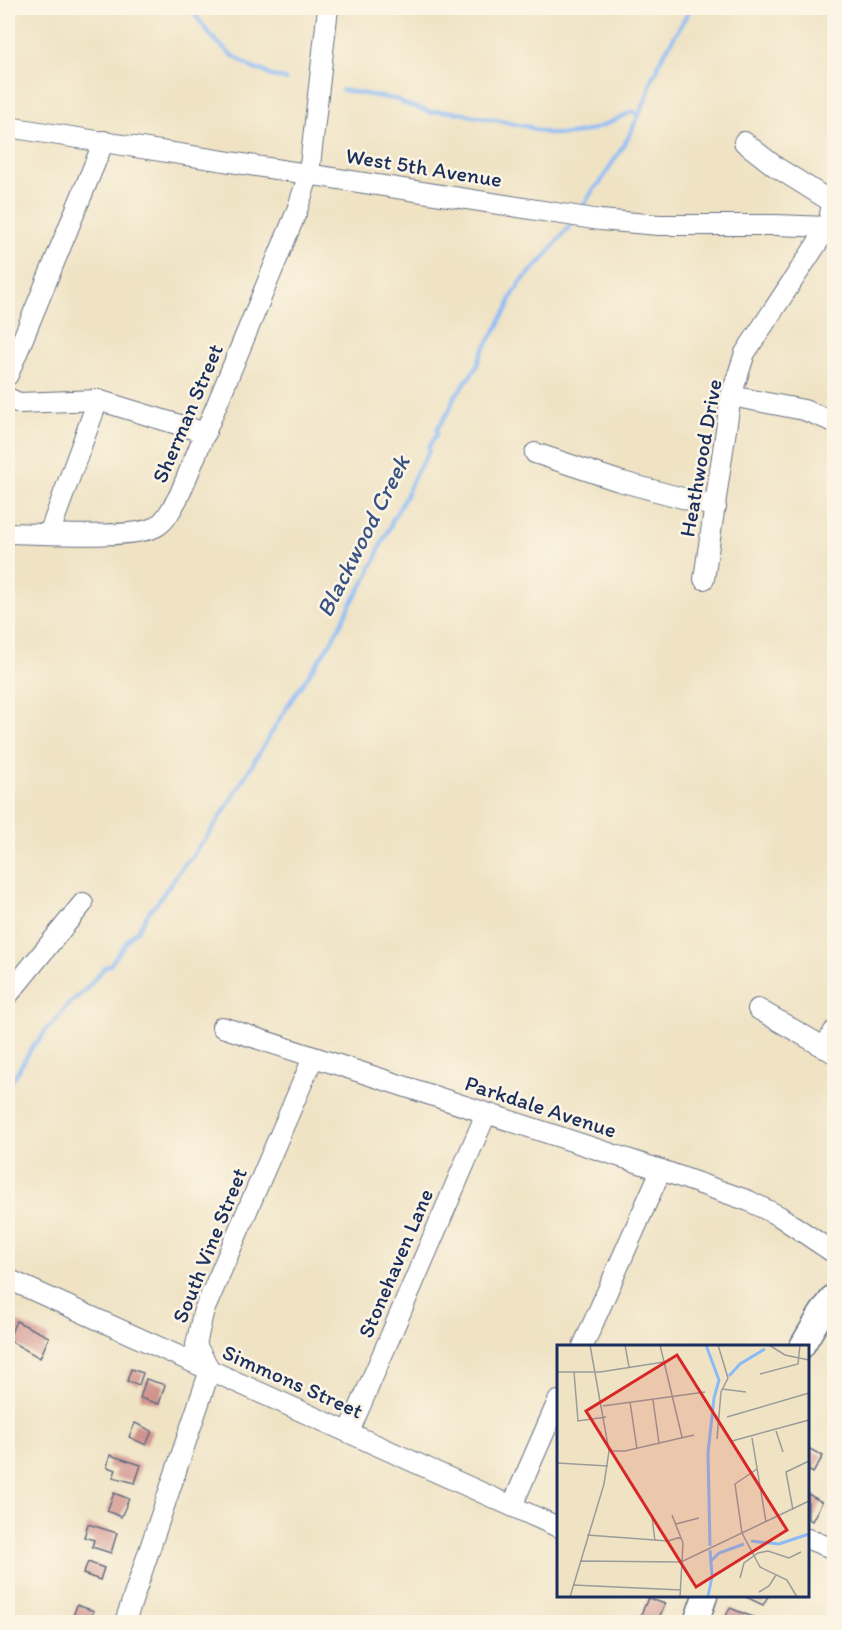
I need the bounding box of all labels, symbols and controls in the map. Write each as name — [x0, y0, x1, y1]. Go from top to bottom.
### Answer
street label: West 5th Avenue — [344, 142, 504, 193]
street label: Sherman Street — [146, 340, 229, 487]
street label: Heathwood Drive — [673, 377, 728, 539]
water label: Blackwood Creek — [309, 449, 416, 621]
street label: Parkdale Avenue — [462, 1069, 620, 1144]
street label: South Vine Street — [166, 1164, 253, 1327]
street label: Stonehaven Lane — [352, 1184, 439, 1342]
street label: Simmons Street — [218, 1338, 367, 1425]
inset map — [557, 1345, 809, 1597]

